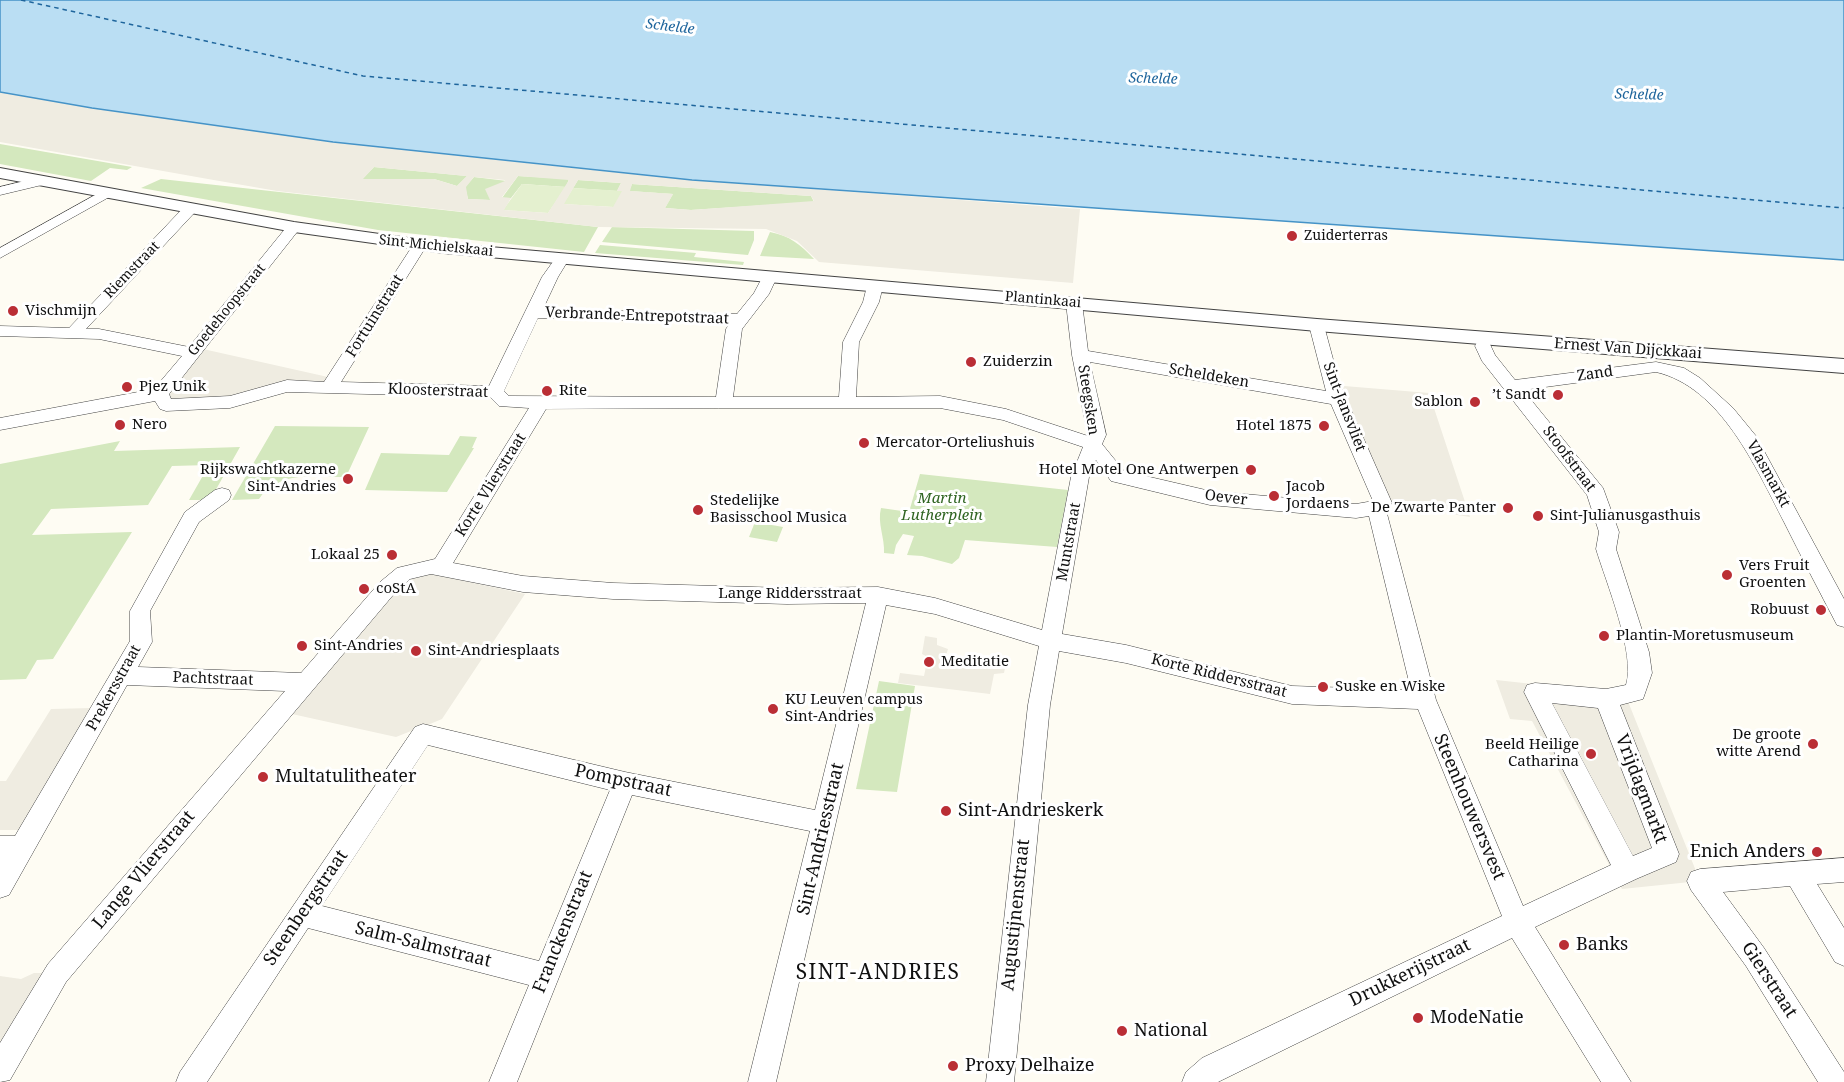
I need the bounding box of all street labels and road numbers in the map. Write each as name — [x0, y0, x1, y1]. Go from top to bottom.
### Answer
street label: Sint-Michielskaai — [378, 232, 494, 260]
street label: Riemstraat — [101, 238, 163, 302]
street label: Goedehoopstraat — [185, 261, 269, 359]
street label: Fortuinstraat — [342, 271, 408, 361]
street label: Plantinkaai — [1004, 288, 1082, 312]
street label: Verbrande-Entrepotstraat — [545, 304, 729, 328]
street label: Ernest Van Dijckkaai — [1553, 335, 1703, 363]
street label: Scheldeken — [1167, 360, 1251, 392]
street label: Sint-Jansvliet — [1319, 360, 1369, 454]
street label: Zand — [1576, 363, 1614, 385]
street label: Steegsken — [1074, 364, 1102, 436]
street label: Kloosterstraat — [387, 380, 489, 402]
street label: Stoofstraat — [1539, 423, 1599, 495]
street label: Korte Vlierstraat — [452, 430, 530, 540]
street label: Vlasmarkt — [1742, 437, 1794, 511]
street label: Oever — [1204, 486, 1248, 510]
street label: Muntstraat — [1053, 501, 1085, 583]
street label: Lange Riddersstraat — [718, 585, 862, 603]
street label: Prekersstraat — [83, 642, 145, 734]
street label: Korte Riddersstraat — [1149, 650, 1289, 702]
street label: Pachtstraat — [172, 669, 254, 689]
street label: Steenhouwersvest — [1428, 731, 1510, 883]
street label: Vrijdagmarkt — [1610, 731, 1672, 847]
street label: Pompstraat — [573, 760, 673, 802]
street label: Sint-Andriesstraat — [793, 761, 849, 917]
street label: Lange Vlierstraat — [88, 806, 200, 934]
street label: Augustijnenstraat — [997, 838, 1035, 992]
street label: Steenbergstraat — [259, 846, 353, 970]
street label: Franckenstraat — [529, 868, 597, 996]
street label: Salm-Salmstraat — [353, 918, 493, 972]
street label: Drukkerijstraat — [1346, 934, 1474, 1012]
street label: Gierstraat — [1737, 938, 1801, 1022]

